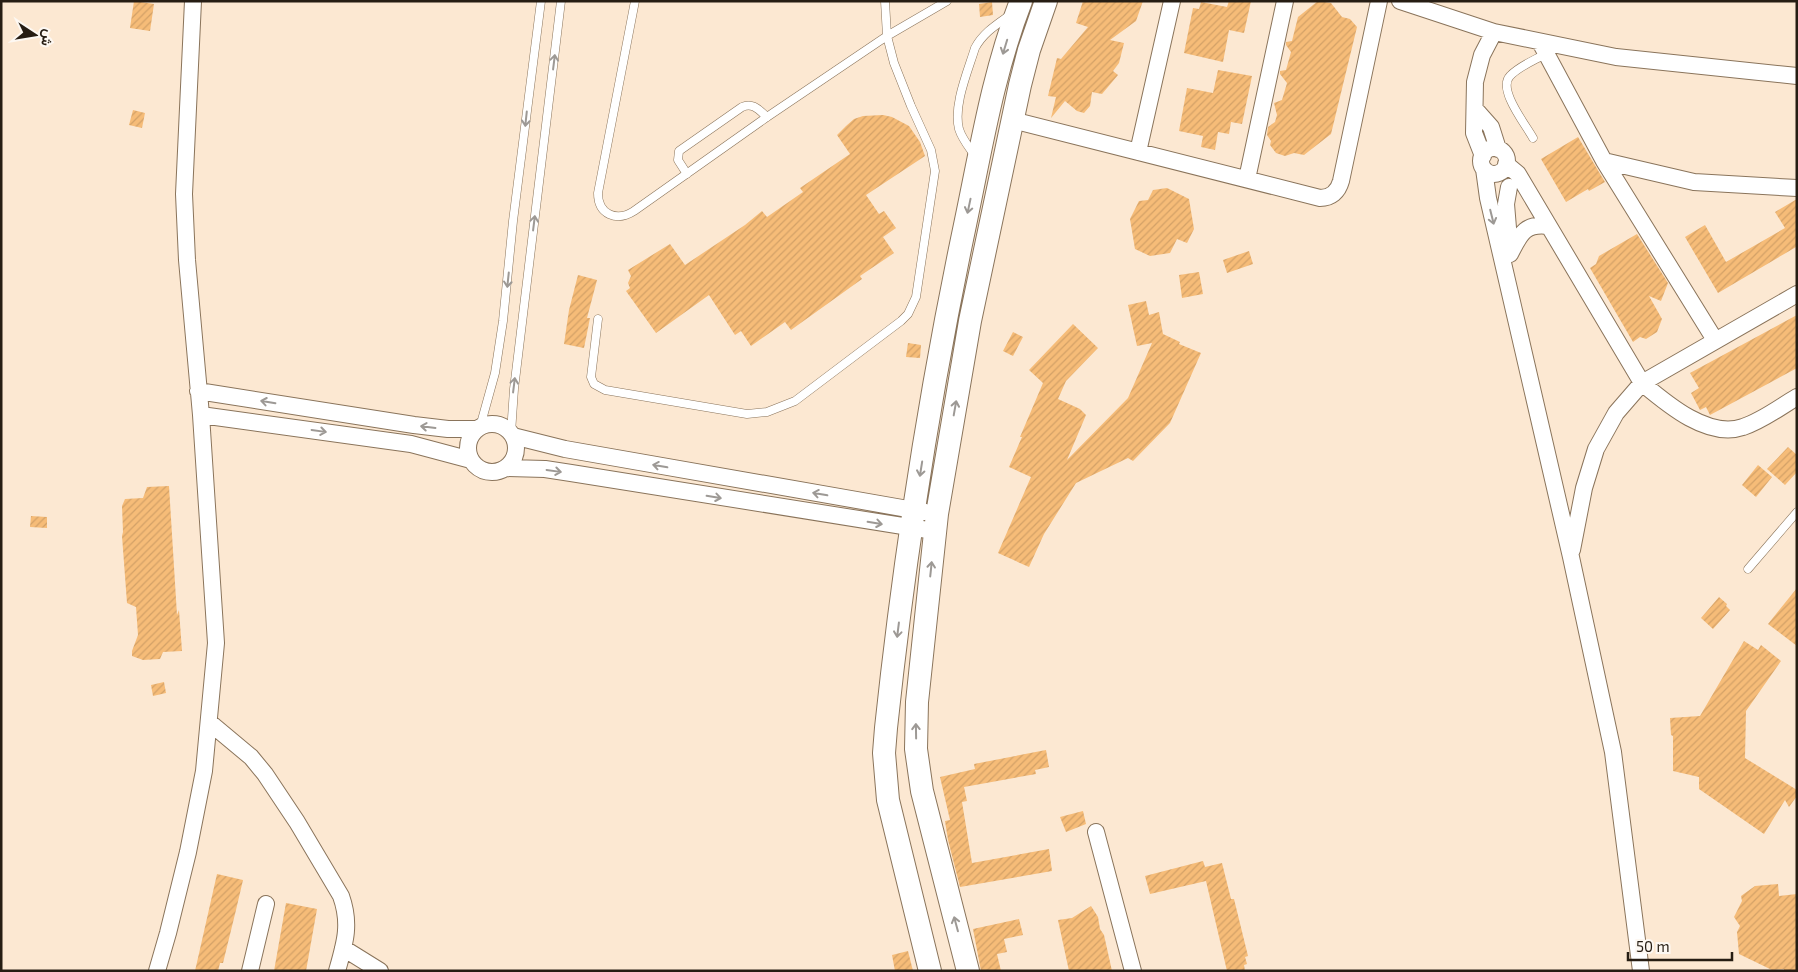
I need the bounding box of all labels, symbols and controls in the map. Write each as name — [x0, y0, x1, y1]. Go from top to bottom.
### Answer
north arrow — [10, 10, 60, 60]
text: ش — [37, 28, 58, 48]
one-way arrow — [1000, 39, 1010, 55]
one-way arrow — [549, 54, 559, 70]
one-way arrow — [521, 111, 531, 127]
one-way arrow — [964, 197, 973, 213]
one-way arrow — [1488, 208, 1497, 224]
one-way arrow — [529, 216, 539, 232]
one-way arrow — [503, 272, 512, 288]
one-way arrow — [509, 377, 519, 393]
one-way arrow — [260, 397, 276, 407]
one-way arrow — [950, 401, 960, 417]
one-way arrow — [421, 422, 437, 432]
one-way arrow — [311, 427, 327, 437]
one-way arrow — [652, 460, 668, 470]
one-way arrow — [915, 460, 925, 476]
one-way arrow — [546, 466, 562, 476]
one-way arrow — [812, 488, 828, 498]
one-way arrow — [706, 492, 722, 502]
one-way arrow — [866, 518, 882, 528]
one-way arrow — [926, 561, 935, 577]
one-way arrow — [893, 621, 903, 637]
one-way arrow — [911, 723, 921, 740]
one-way arrow — [951, 916, 960, 932]
scale bar — [1628, 930, 1732, 962]
text: 50 m — [1636, 937, 1670, 955]

